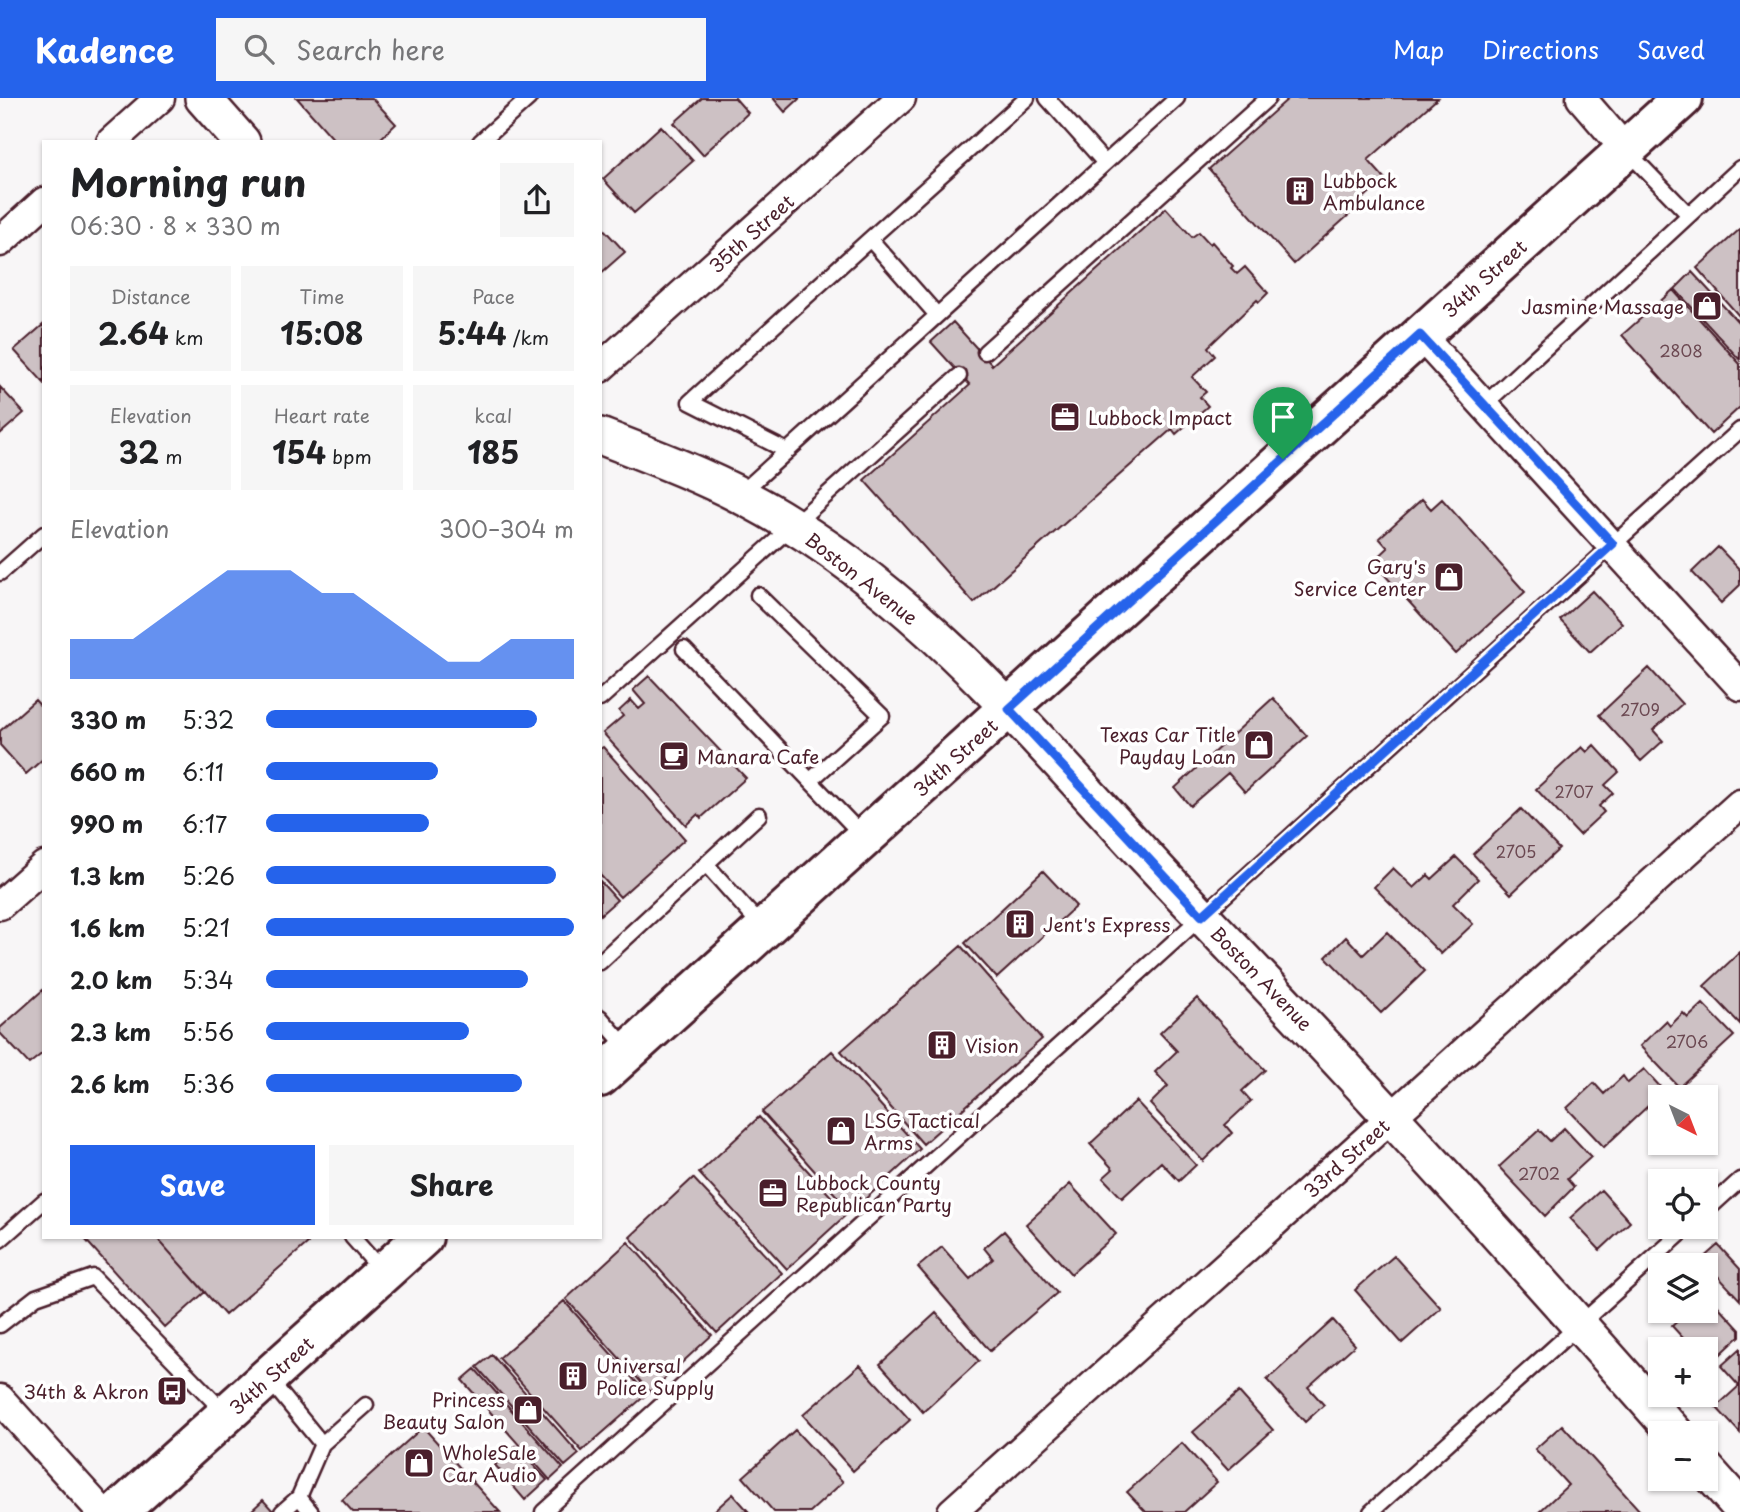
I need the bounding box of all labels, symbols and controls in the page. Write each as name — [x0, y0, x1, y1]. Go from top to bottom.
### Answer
search box — [216, 18, 706, 81]
text: Kadence — [35, 24, 174, 74]
icon: search — [240, 30, 278, 68]
text: Search here — [296, 30, 445, 69]
text: Map — [1393, 31, 1444, 67]
text: Directions — [1482, 31, 1599, 67]
text: Saved — [1637, 31, 1705, 67]
text: Morning run — [70, 153, 306, 210]
button: share — [500, 163, 574, 237]
place label: Lubbock Ambulance — [1323, 166, 1425, 216]
building icon: Lubbock Ambulance — [1283, 174, 1317, 208]
street label: 35th Street — [702, 187, 800, 279]
text: 06:30 · 8 × 330 m — [70, 208, 281, 243]
street label: 34th Street — [1435, 232, 1533, 324]
text: Distance — [111, 282, 191, 310]
text: Time — [300, 282, 344, 310]
text: Pace — [472, 282, 515, 310]
shop icon: Jasmine Massage — [1690, 289, 1724, 323]
place label: Jasmine Massage — [1521, 292, 1684, 320]
text: 2.64 — [98, 310, 169, 355]
text: 15:08 — [280, 310, 364, 355]
text: 5:44 — [438, 310, 507, 355]
text: km — [169, 323, 203, 351]
text: /km — [507, 323, 549, 351]
house number: 2808 — [1659, 338, 1703, 362]
pin — [1253, 387, 1313, 459]
icon: arrive — [1264, 398, 1302, 436]
office icon: Lubbock Impact — [1048, 400, 1082, 434]
text: Elevation — [110, 401, 192, 429]
text: Heart rate — [274, 401, 370, 429]
text: kcal — [474, 401, 512, 429]
place label: Lubbock Impact — [1088, 403, 1232, 431]
text: 32 — [119, 429, 159, 474]
text: 154 — [272, 429, 326, 474]
text: 185 — [467, 429, 519, 474]
text: m — [159, 442, 182, 470]
text: bpm — [326, 442, 372, 470]
text: Elevation — [70, 511, 169, 546]
text: 300–304 m — [439, 511, 574, 546]
street label: Boston Avenue — [800, 525, 924, 631]
place label: Gary's Service Center — [1293, 552, 1426, 602]
shop icon: Gary's Service Center — [1432, 560, 1466, 594]
house number: 2709 — [1620, 697, 1660, 721]
text: 330 m — [70, 702, 146, 737]
text: 5:32 — [182, 702, 234, 737]
street label: 34th Street — [906, 711, 1004, 803]
place label: Texas Car Title Payday Loan — [1100, 720, 1236, 770]
shop icon: Texas Car Title Payday Loan — [1242, 728, 1276, 762]
cafe icon: Manara Cafe — [657, 739, 691, 773]
place label: Manara Cafe — [697, 742, 819, 770]
text: 660 m — [70, 754, 146, 789]
text: 6:11 — [182, 754, 224, 789]
house number: 2707 — [1555, 779, 1593, 803]
text: 990 m — [70, 806, 143, 841]
text: 6:17 — [182, 806, 227, 841]
house number: 2705 — [1496, 839, 1536, 863]
text: 1.3 km — [70, 858, 145, 893]
text: 5:26 — [182, 858, 235, 893]
building icon: Jent's Express — [1003, 907, 1037, 941]
text: 1.6 km — [70, 910, 145, 945]
text: 5:21 — [182, 910, 230, 945]
place label: Jent's Express — [1043, 910, 1171, 938]
street label: Boston Avenue — [1205, 919, 1319, 1037]
text: 2.0 km — [70, 962, 152, 997]
text: 5:34 — [182, 962, 234, 997]
text: 2.3 km — [70, 1014, 151, 1049]
text: 5:56 — [182, 1014, 234, 1049]
building icon: Vision — [925, 1028, 959, 1062]
house number: 2706 — [1666, 1029, 1708, 1053]
place label: Vision — [965, 1031, 1019, 1059]
text: 2.6 km — [70, 1066, 150, 1101]
text: 5:36 — [182, 1066, 235, 1101]
north arrow — [1648, 1085, 1718, 1155]
map controls — [1648, 1085, 1718, 1491]
place label: LSG Tactical Arms — [864, 1106, 980, 1156]
street label: 33rd Street — [1297, 1112, 1395, 1204]
shop icon: LSG Tactical Arms — [824, 1114, 858, 1148]
button: Save — [70, 1145, 315, 1225]
button: Share — [329, 1145, 574, 1225]
house number: 2702 — [1518, 1161, 1560, 1185]
place label: Lubbock County Republican Party — [796, 1168, 952, 1218]
button: locate — [1648, 1169, 1718, 1239]
office icon: Lubbock County Republican Party — [756, 1176, 790, 1210]
button: layers — [1648, 1253, 1718, 1323]
street label: 34th Street — [222, 1329, 320, 1421]
button: + — [1648, 1337, 1718, 1407]
place label: Universal Police Supply — [596, 1351, 714, 1401]
building icon: Universal Police Supply — [556, 1359, 590, 1393]
bus stop icon: 34th & Akron — [155, 1374, 189, 1408]
place label: 34th & Akron — [23, 1377, 149, 1405]
place label: Princess Beauty Salon — [382, 1385, 505, 1435]
shop icon: Princess Beauty Salon — [511, 1393, 545, 1427]
button: − — [1648, 1421, 1718, 1491]
place label: WholeSale Car Audio — [442, 1438, 537, 1488]
shop icon: WholeSale Car Audio — [402, 1446, 436, 1480]

